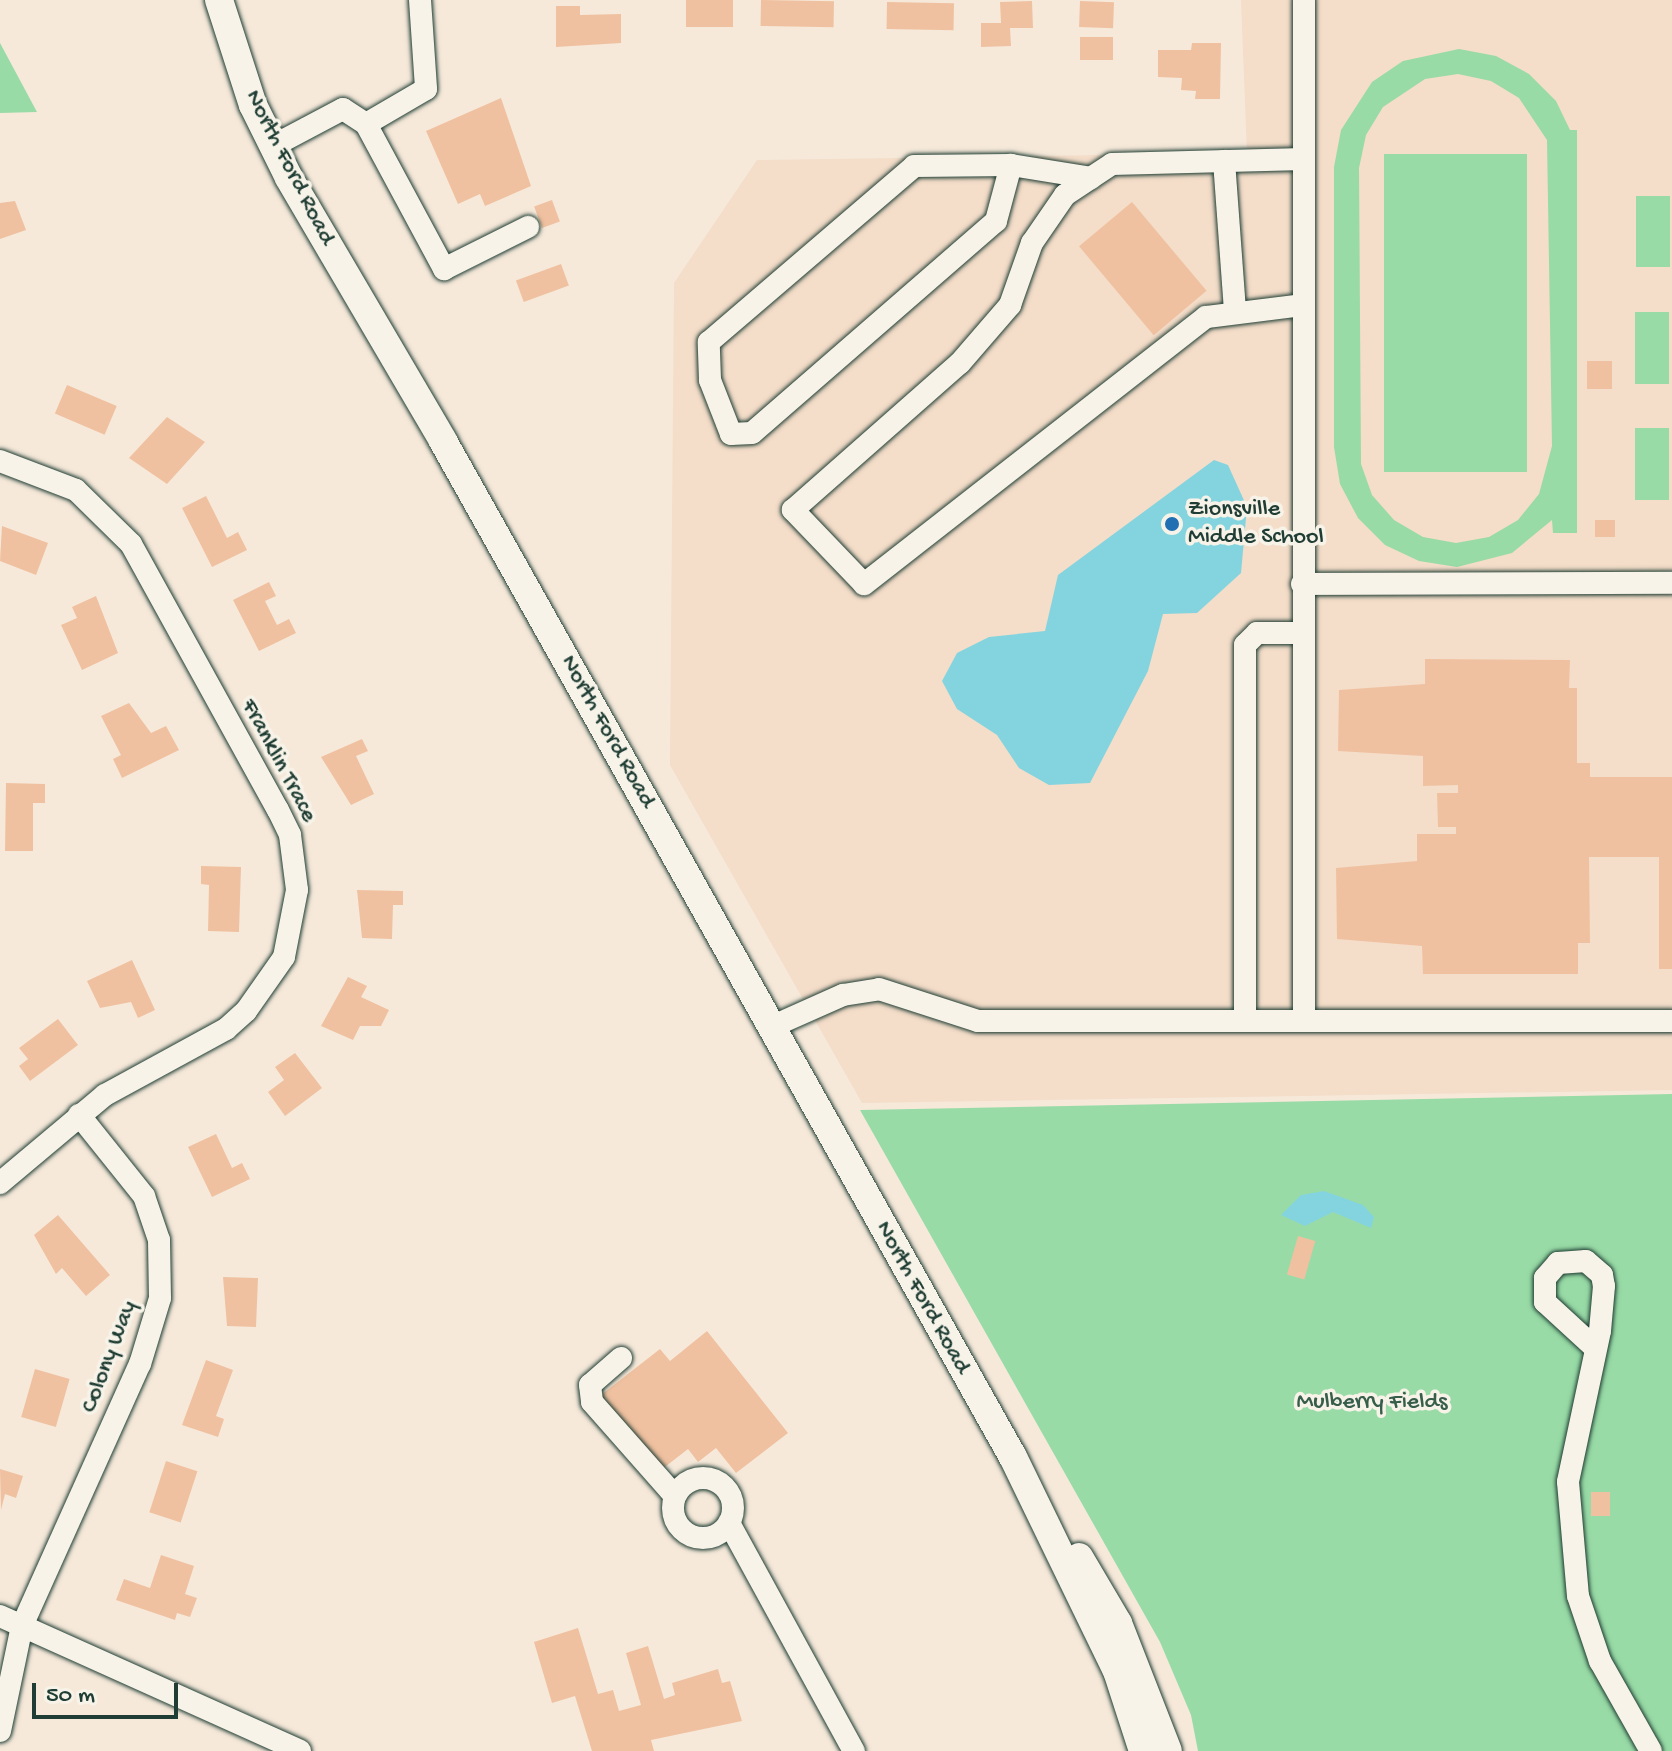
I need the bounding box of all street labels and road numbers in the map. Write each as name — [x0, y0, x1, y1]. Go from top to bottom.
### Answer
street label: North Ford Road — [237, 86, 341, 250]
street label: North Ford Road — [553, 651, 661, 813]
street label: Franklin Trace — [234, 694, 322, 828]
street label: North Ford Road — [868, 1217, 976, 1379]
street label: Colony Way — [75, 1297, 145, 1417]

